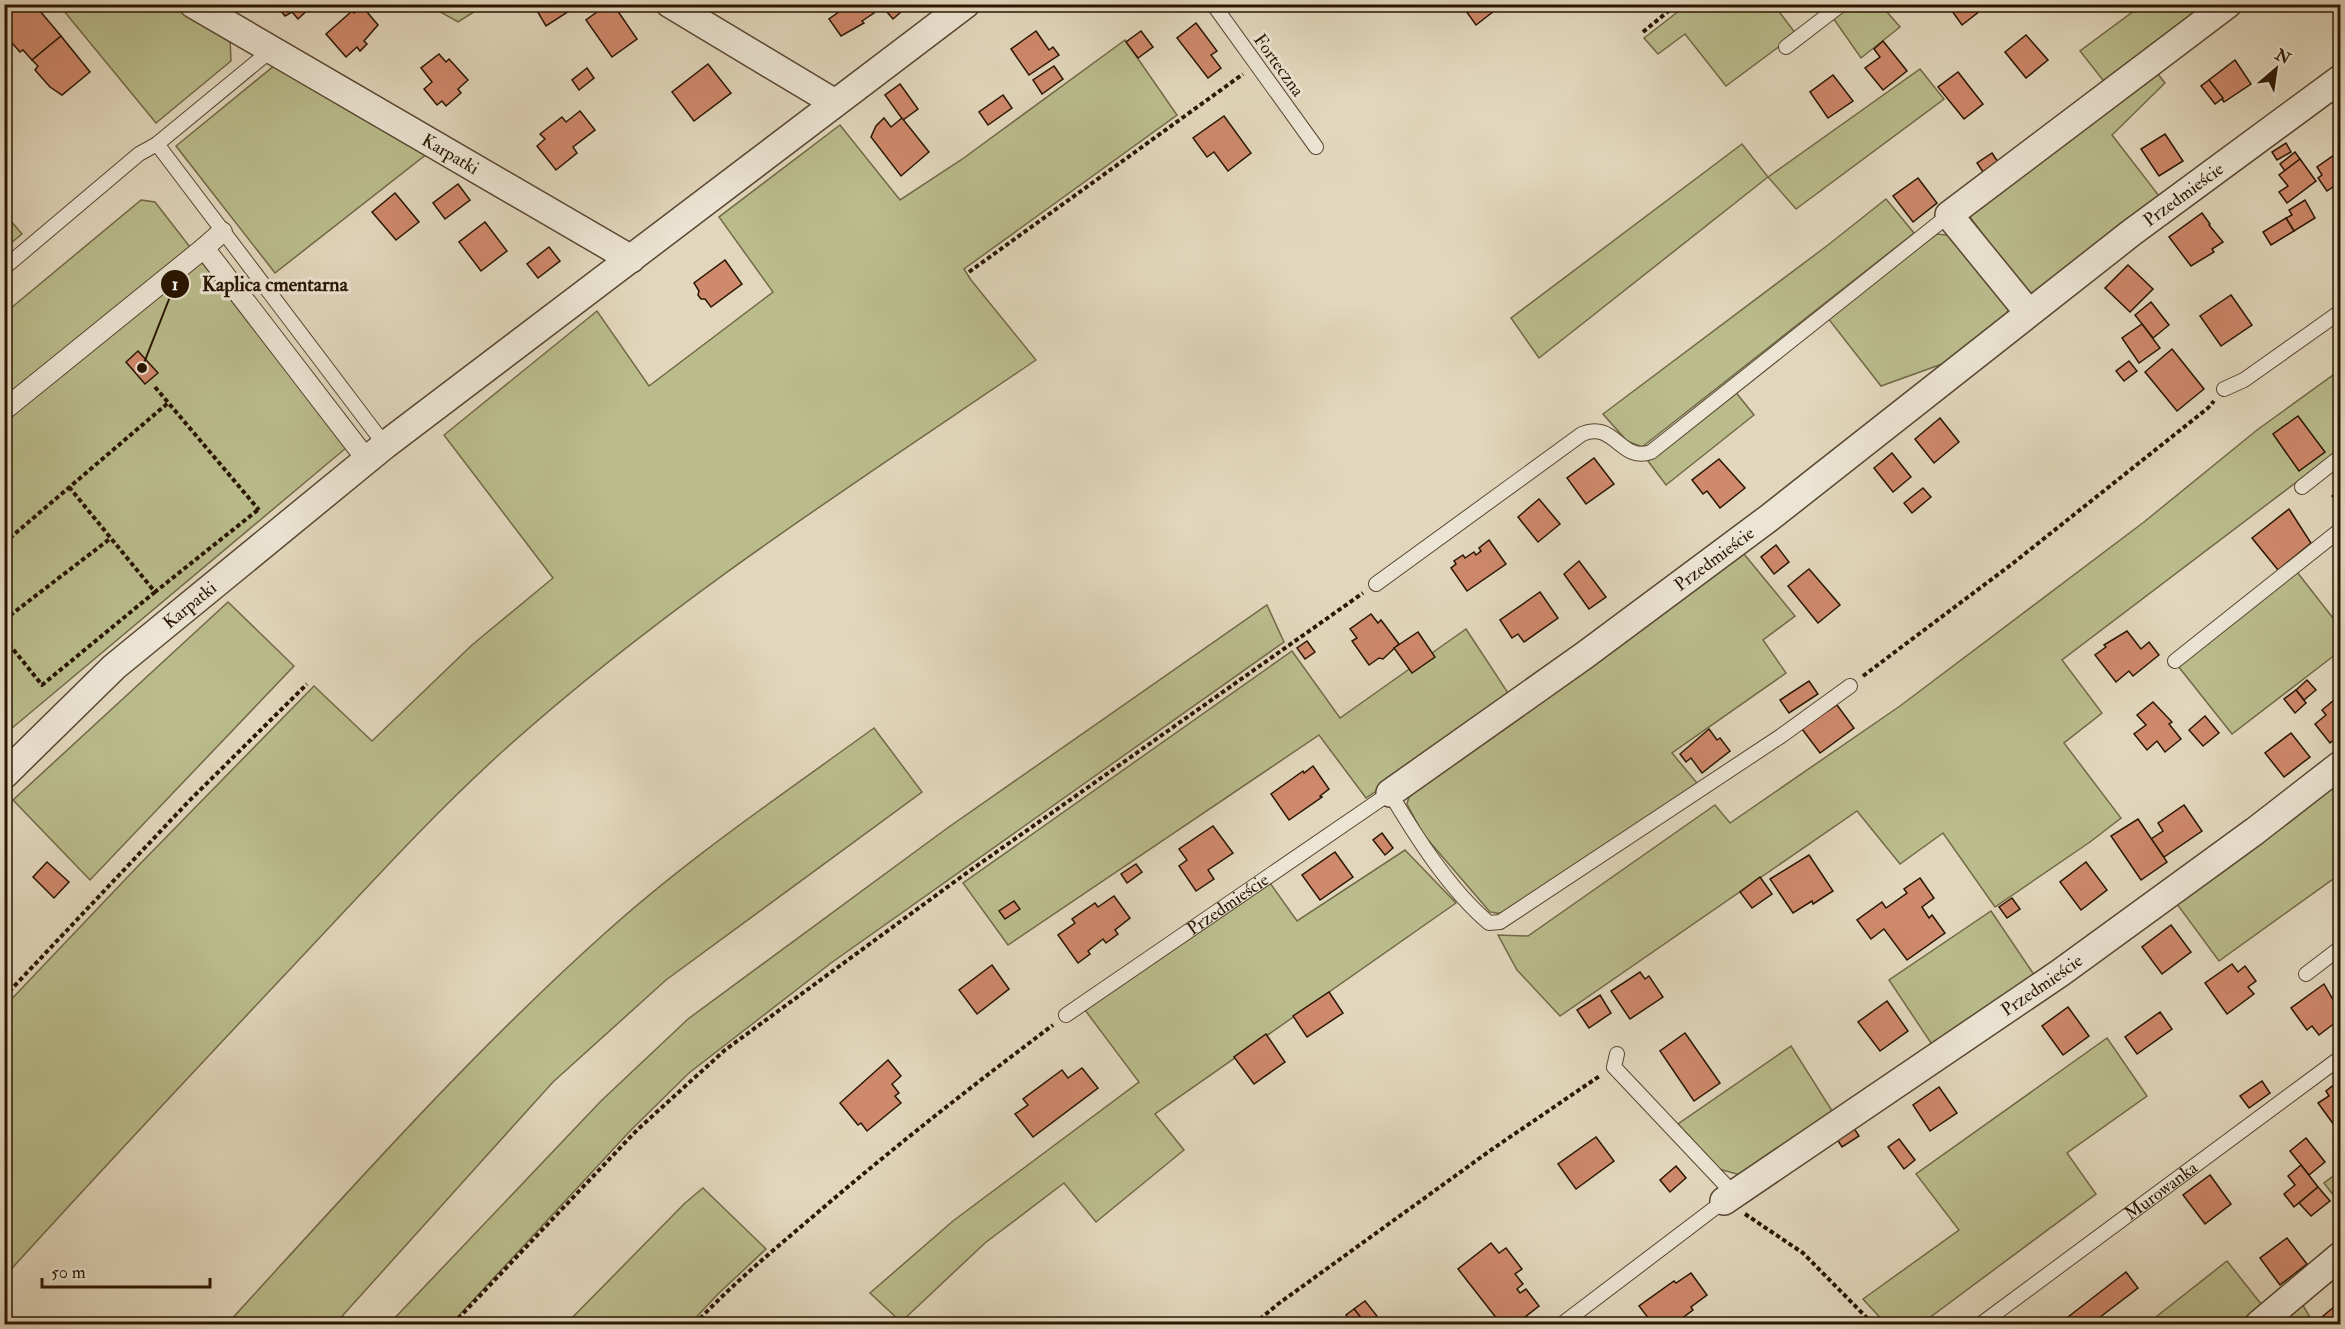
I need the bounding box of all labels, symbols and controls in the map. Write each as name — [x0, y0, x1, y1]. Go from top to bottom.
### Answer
street label: Forteczna — [1248, 29, 1309, 102]
north arrow — [2246, 39, 2306, 99]
text: N — [2271, 44, 2294, 69]
street label: Karpatki — [417, 129, 483, 180]
street label: Przedmieście — [2139, 157, 2229, 232]
callout: Kaplica cmentarna — [160, 265, 360, 303]
text: Kaplica cmentarna — [202, 272, 349, 298]
text: 1 — [172, 273, 178, 296]
street label: Przedmieście — [1670, 522, 1760, 597]
street label: Karpatki — [159, 577, 222, 634]
street label: Przedmieście — [1183, 868, 1274, 941]
street label: Przedmieście — [1997, 949, 2088, 1022]
street label: Murowanka — [2120, 1156, 2203, 1226]
scale bar — [42, 1251, 210, 1289]
text: 50 m — [51, 1261, 86, 1284]

